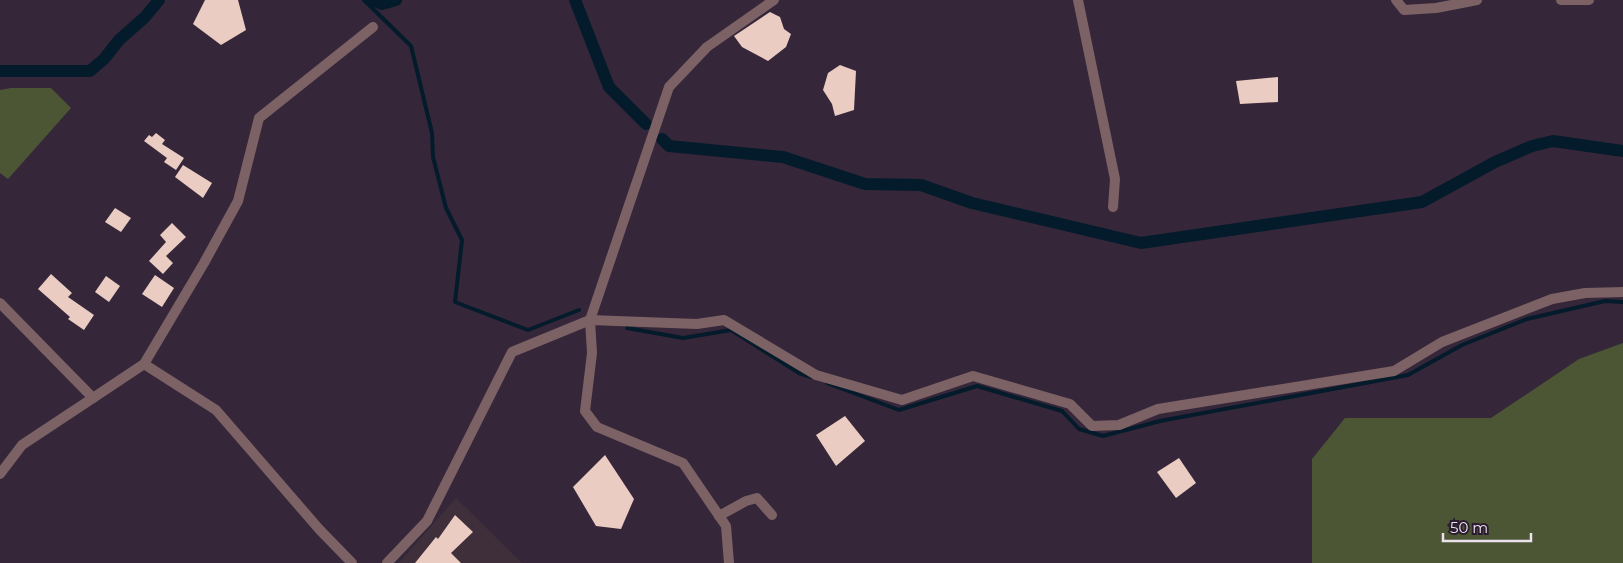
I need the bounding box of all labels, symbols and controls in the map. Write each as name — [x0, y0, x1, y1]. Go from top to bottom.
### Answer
scale bar — [1443, 510, 1530, 542]
text: 50 m — [1450, 518, 1488, 537]

